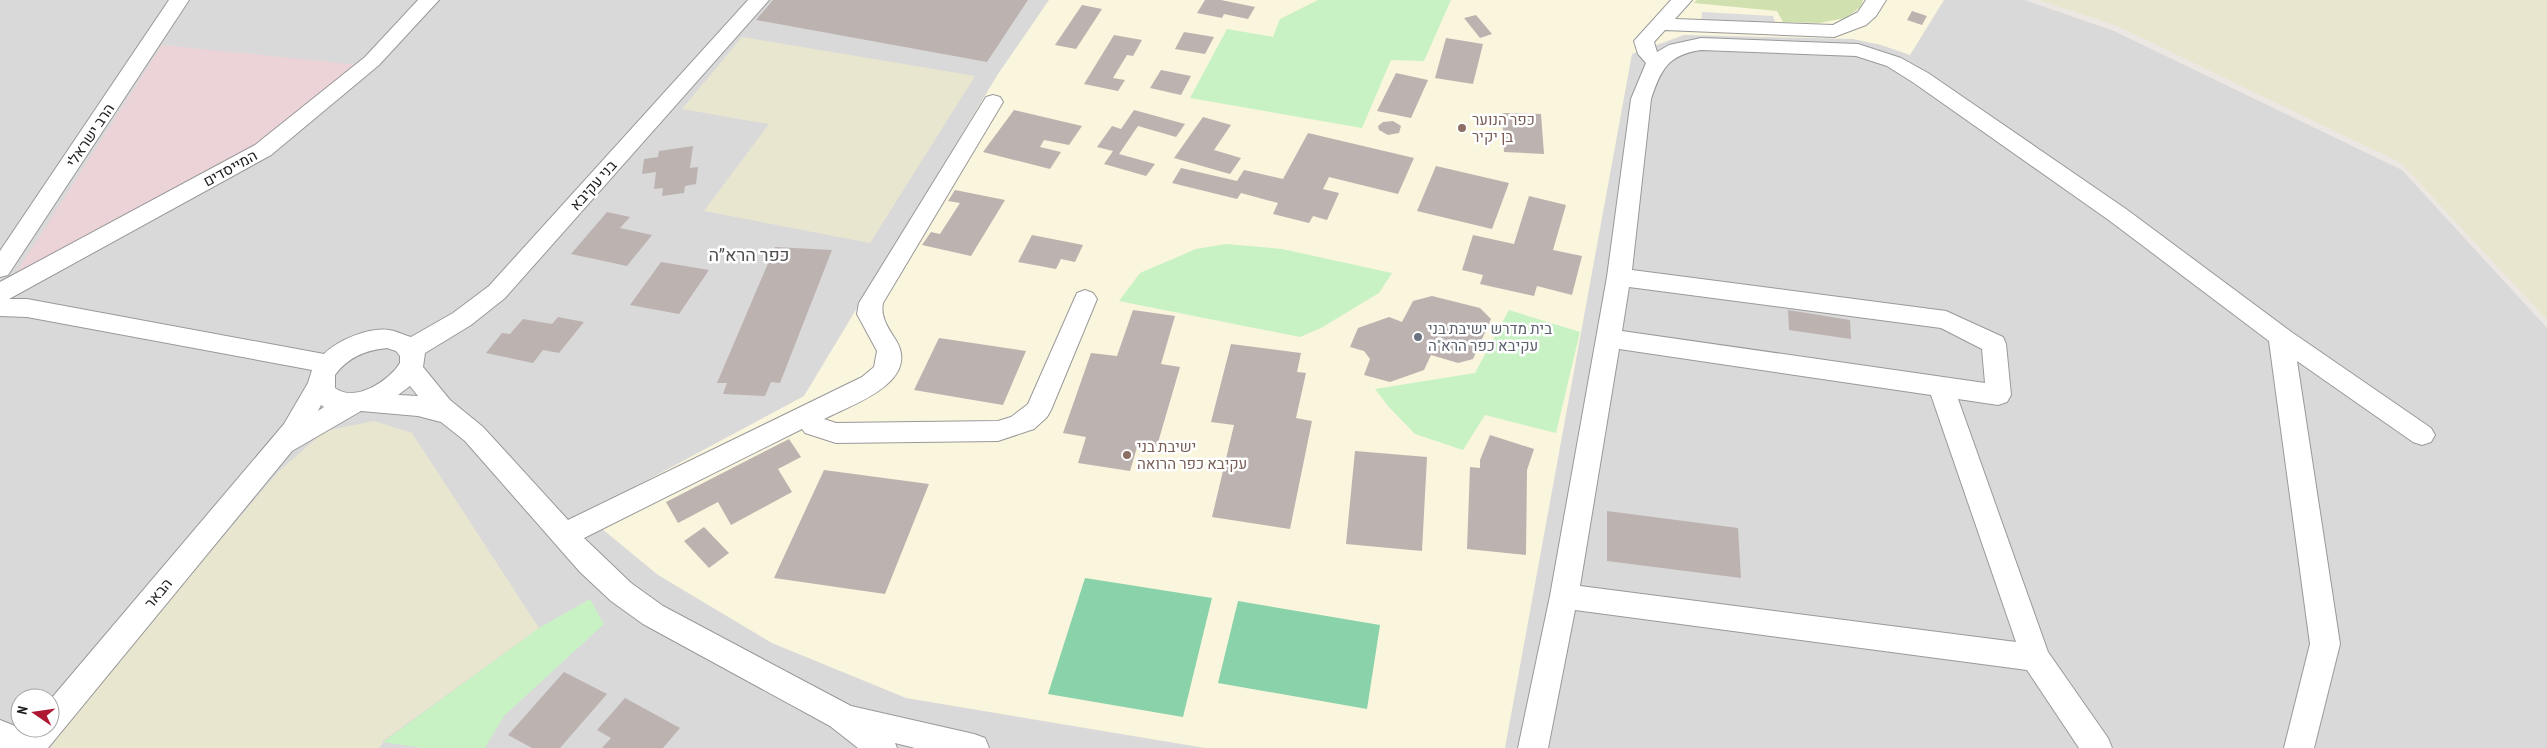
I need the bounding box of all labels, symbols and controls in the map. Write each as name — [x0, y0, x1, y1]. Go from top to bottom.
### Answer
street label: הרב ישראלי — [62, 99, 118, 171]
place label: כפר הנוער בן יקיר — [1472, 110, 1535, 146]
marker: כפר הנוער בן יקיר — [1456, 122, 1468, 134]
street label: המייסדים — [200, 145, 260, 191]
street label: בני עקיבא — [565, 156, 621, 214]
district label: כפר הרא״ה — [708, 243, 790, 266]
place label: בית מדרש ישיבת בני עקיבא כפר הרא"ה — [1428, 319, 1552, 355]
marker: בית מדרש ישיבת בני עקיבא כפר הרא"ה — [1412, 331, 1424, 343]
place label: ישיבת בני עקיבא כפר הרואה — [1137, 437, 1247, 473]
marker: ישיבת בני עקיבא כפר הרואה — [1121, 449, 1133, 461]
street label: הבאר — [140, 574, 176, 612]
north arrow — [10, 688, 60, 738]
text: N — [13, 704, 32, 716]

